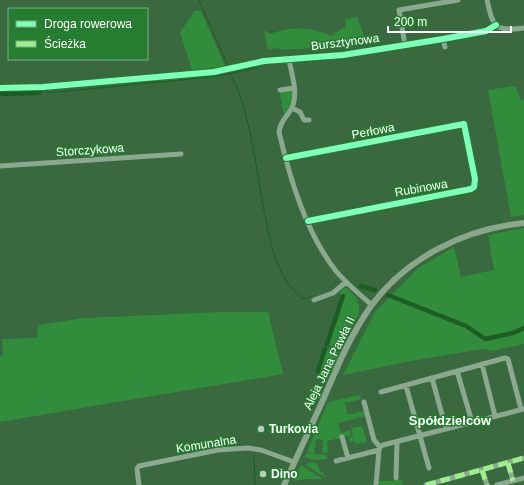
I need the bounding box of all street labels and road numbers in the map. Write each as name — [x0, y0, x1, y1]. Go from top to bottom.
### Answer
street label: Bursztynowa — [310, 31, 380, 53]
street label: Perłowa — [350, 120, 396, 142]
street label: Storczykowa — [56, 141, 125, 159]
street label: Rubinowa — [394, 176, 449, 200]
street label: Aleja Jana Pawła II — [300, 314, 358, 412]
street label: Komunalna — [175, 432, 237, 456]

